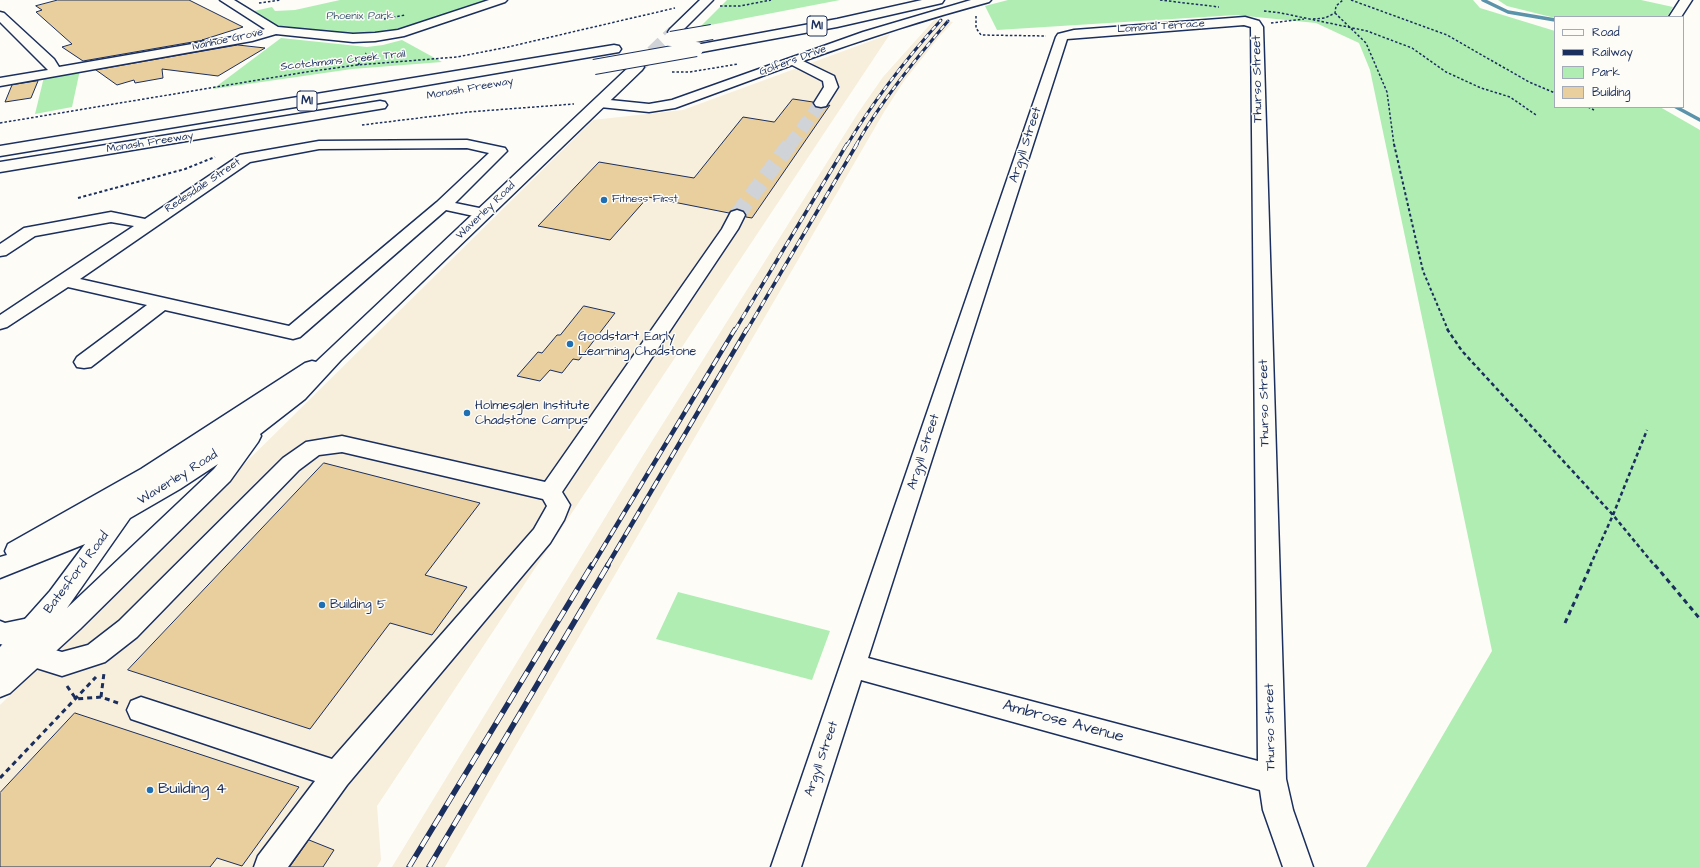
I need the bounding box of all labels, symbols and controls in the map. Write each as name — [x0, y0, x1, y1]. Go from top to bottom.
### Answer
park label: Phoenix Park — [327, 10, 393, 24]
road number: M1 — [807, 16, 827, 36]
legend — [1554, 16, 1684, 108]
street label: Lomond Terrace — [1117, 17, 1205, 37]
text: Road — [1592, 24, 1620, 41]
street label: Ivanhoe Grove — [191, 26, 265, 54]
street label: Thurso Street — [1249, 35, 1267, 123]
street label: Golfers Drive — [758, 43, 828, 79]
text: Railway — [1592, 44, 1633, 61]
street label: Scotchmans Creek Trail — [280, 48, 406, 74]
text: Park — [1592, 64, 1620, 81]
street label: Monash Freeway — [426, 75, 514, 103]
text: Building — [1592, 84, 1630, 101]
road number: M1 — [297, 91, 317, 111]
street label: Argyll Street — [1006, 105, 1046, 185]
street label: Monash Freeway — [106, 130, 194, 156]
street label: Redesdale Street — [163, 156, 243, 216]
street label: Waverley Road — [454, 179, 518, 243]
place label: Fitness First — [612, 193, 678, 207]
marker: Fitness First — [599, 195, 609, 205]
place label: Goodstart Early Learning Chadstone — [578, 329, 696, 360]
marker: Goodstart Early Learning Chadstone — [565, 339, 575, 349]
street label: Thurso Street — [1256, 359, 1274, 447]
place label: Holmesglen Institute Chadstone Campus — [475, 398, 590, 429]
marker: Holmesglen Institute Chadstone Campus — [462, 408, 472, 418]
street label: Argyll Street — [904, 412, 944, 492]
street label: Waverley Road — [135, 447, 221, 509]
street label: Batesford Road — [41, 529, 113, 617]
place label: Building 5 — [330, 597, 386, 613]
marker: Building 5 — [317, 600, 327, 610]
street label: Thurso Street — [1262, 683, 1280, 771]
street label: Ambrose Avenue — [1000, 697, 1126, 747]
street label: Argyll Street — [802, 719, 842, 799]
place label: Building 4 — [158, 780, 227, 800]
marker: Building 4 — [145, 785, 155, 795]

